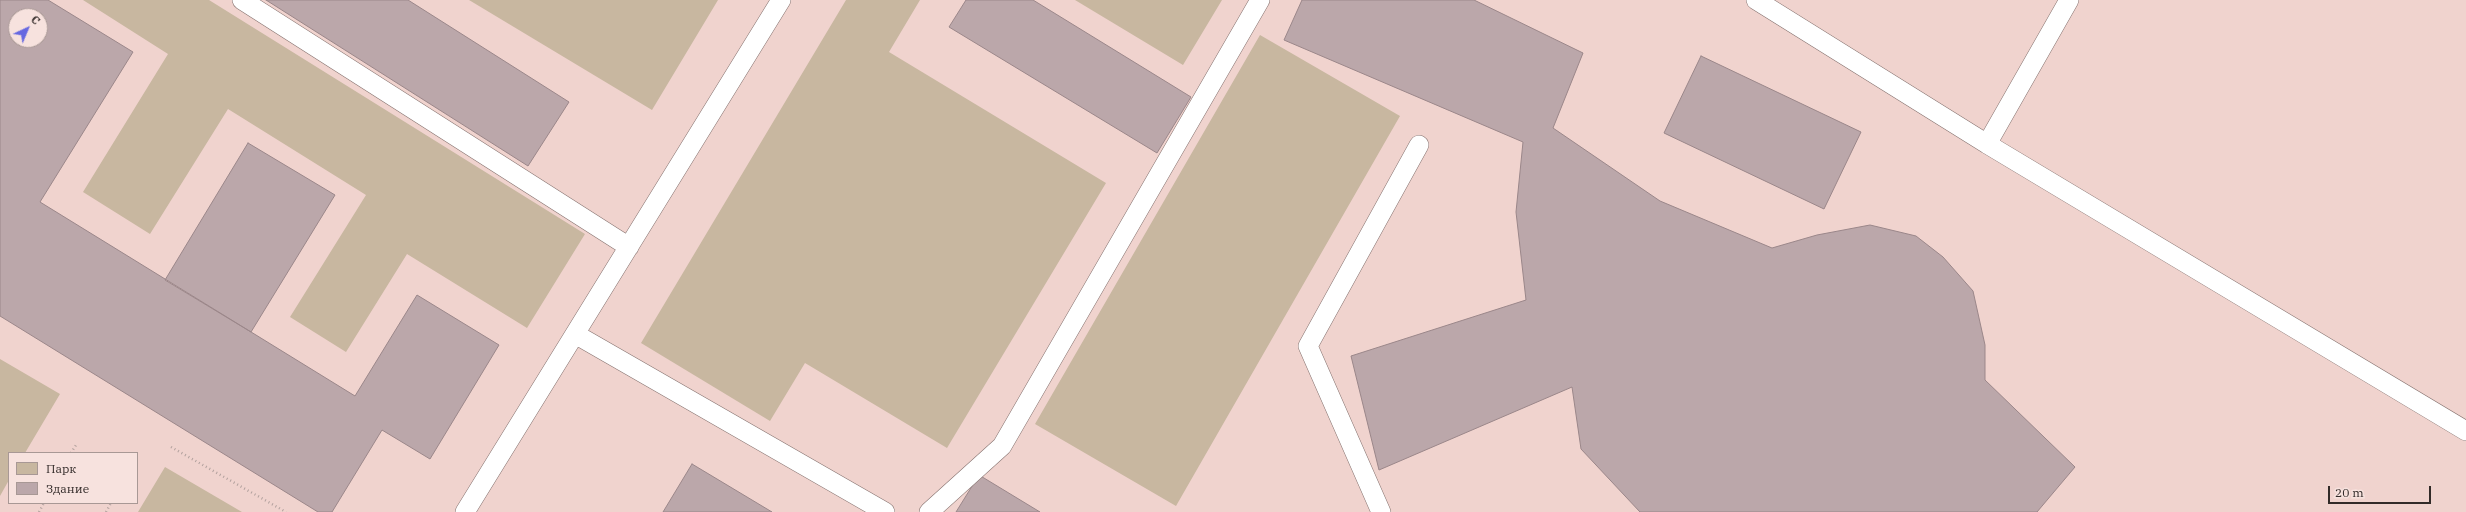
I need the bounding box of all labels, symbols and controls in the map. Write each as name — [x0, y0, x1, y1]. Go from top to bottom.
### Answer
north arrow — [8, 8, 48, 48]
text: С — [28, 13, 43, 28]
legend — [8, 452, 138, 504]
text: Парк — [46, 461, 76, 476]
scale bar — [2330, 478, 2433, 504]
text: Здание — [46, 481, 89, 496]
text: 20 m — [2335, 485, 2364, 500]

